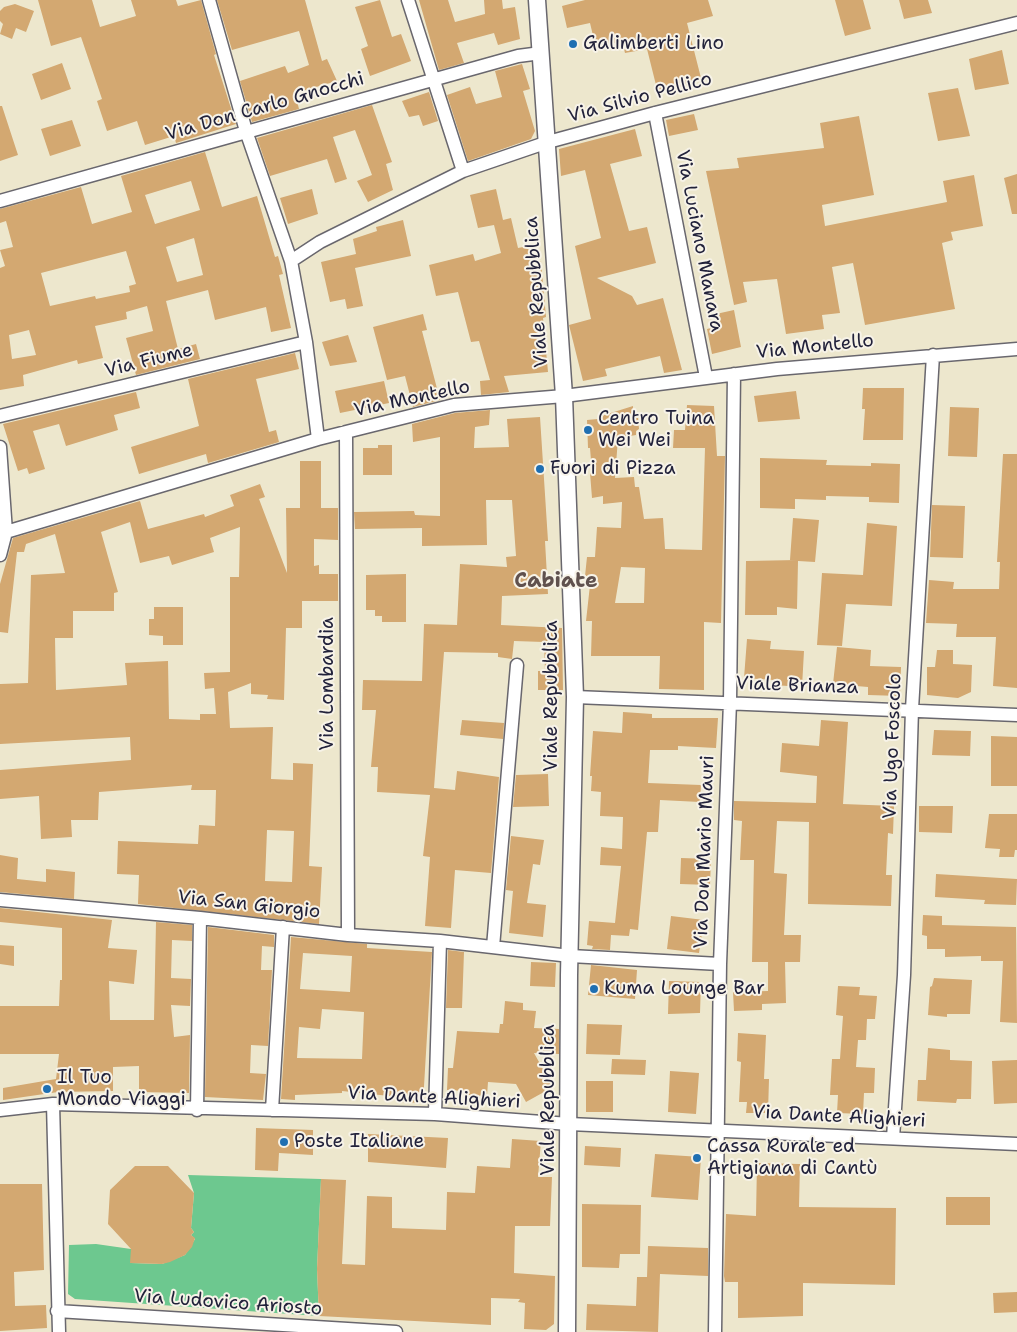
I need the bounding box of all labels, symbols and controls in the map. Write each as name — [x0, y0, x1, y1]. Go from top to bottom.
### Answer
place label: Galimberti Lino — [583, 33, 724, 55]
marker: Galimberti Lino — [567, 38, 579, 50]
street label: Via Don Carlo Gnocchi — [163, 68, 367, 146]
street label: Via Silvio Pellico — [565, 68, 715, 128]
street label: Via Luciano Manara — [670, 148, 728, 334]
street label: Viale Repubblica — [520, 216, 554, 368]
street label: Via Montello — [755, 329, 875, 365]
street label: Via Fiume — [103, 339, 195, 383]
street label: Via Montello — [352, 376, 472, 422]
place label: Centro Tuina Wei Wei — [598, 408, 714, 452]
marker: Centro Tuina Wei Wei — [582, 424, 594, 436]
place label: Fuori di Pizza — [550, 458, 675, 480]
marker: Fuori di Pizza — [534, 463, 546, 475]
district label: Cabiate — [514, 569, 598, 595]
street label: Via Lombardia — [317, 617, 339, 751]
street label: Viale Repubblica — [541, 620, 563, 772]
street label: Viale Brianza — [735, 672, 859, 700]
street label: Via Ugo Foscolo — [879, 673, 907, 819]
street label: Via Don Mario Mauri — [690, 755, 720, 949]
street label: Via San Giorgio — [177, 886, 321, 924]
place label: Kuma Lounge Bar — [604, 978, 765, 1000]
marker: Kuma Lounge Bar — [588, 983, 600, 995]
street label: Viale Repubblica — [538, 1024, 560, 1176]
place label: Il Tuo Mondo Viaggi — [57, 1067, 186, 1111]
street label: Via Dante Alighieri — [347, 1082, 521, 1114]
marker: Il Tuo Mondo Viaggi — [41, 1083, 53, 1095]
street label: Via Dante Alighieri — [752, 1101, 926, 1133]
place label: Poste Italiane — [294, 1131, 424, 1153]
marker: Poste Italiane — [278, 1136, 290, 1148]
place label: Cassa Rurale ed Artigiana di Cantù — [707, 1136, 877, 1180]
marker: Cassa Rurale ed Artigiana di Cantù — [691, 1152, 703, 1164]
street label: Via Ludovico Ariosto — [133, 1285, 323, 1321]

